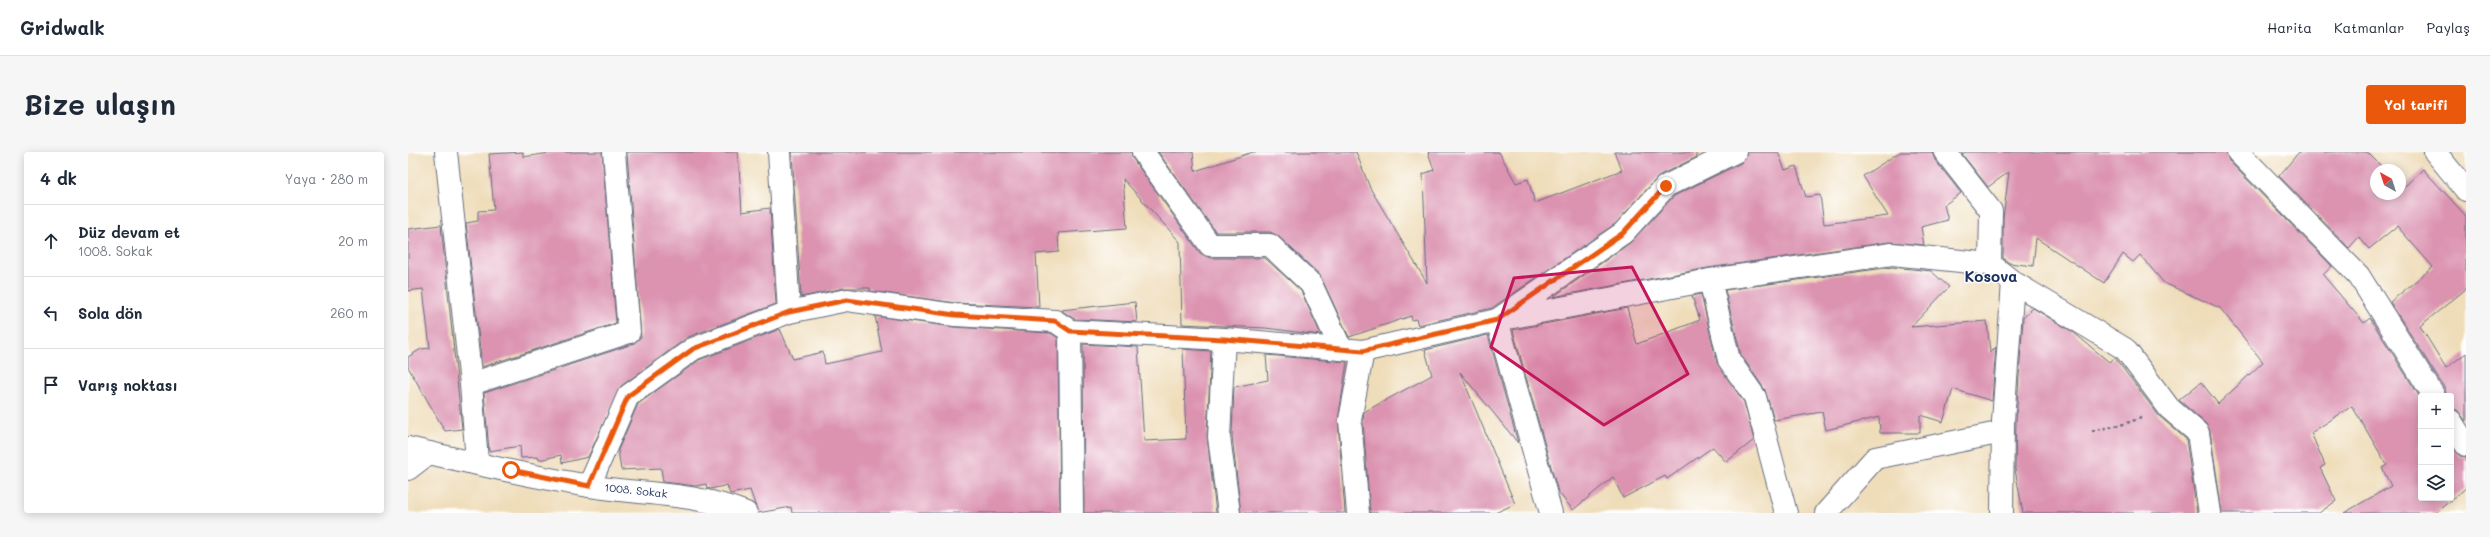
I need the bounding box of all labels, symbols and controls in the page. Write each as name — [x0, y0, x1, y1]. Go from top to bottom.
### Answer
text: Gridwalk — [20, 15, 105, 40]
text: Harita — [2267, 18, 2312, 37]
text: Katmanlar — [2334, 18, 2404, 37]
text: Paylaş — [2426, 18, 2470, 37]
button: Yol tarifi — [2366, 85, 2466, 124]
text: Bize ulaşın — [24, 86, 176, 122]
north arrow — [2370, 164, 2406, 200]
text: 4 dk — [40, 167, 77, 189]
text: Yaya · 280 m — [285, 170, 368, 187]
route end — [1657, 177, 1675, 195]
text: Düz devam et — [78, 222, 180, 242]
icon: ahead — [40, 230, 62, 252]
text: 20 m — [338, 232, 368, 249]
text: 1008. Sokak — [78, 242, 153, 259]
district label: Kosova — [1965, 266, 2017, 286]
icon: left — [40, 302, 62, 324]
text: Sola dön — [78, 303, 142, 323]
text: 260 m — [330, 304, 368, 321]
icon: arrive — [40, 374, 62, 396]
text: Varış noktası — [78, 375, 178, 395]
map controls — [2418, 393, 2454, 501]
button: + — [2418, 393, 2454, 429]
button: − — [2418, 429, 2454, 465]
route start — [502, 461, 520, 479]
button: layers — [2418, 465, 2454, 501]
street label: 1008. Sokak — [604, 479, 668, 501]

